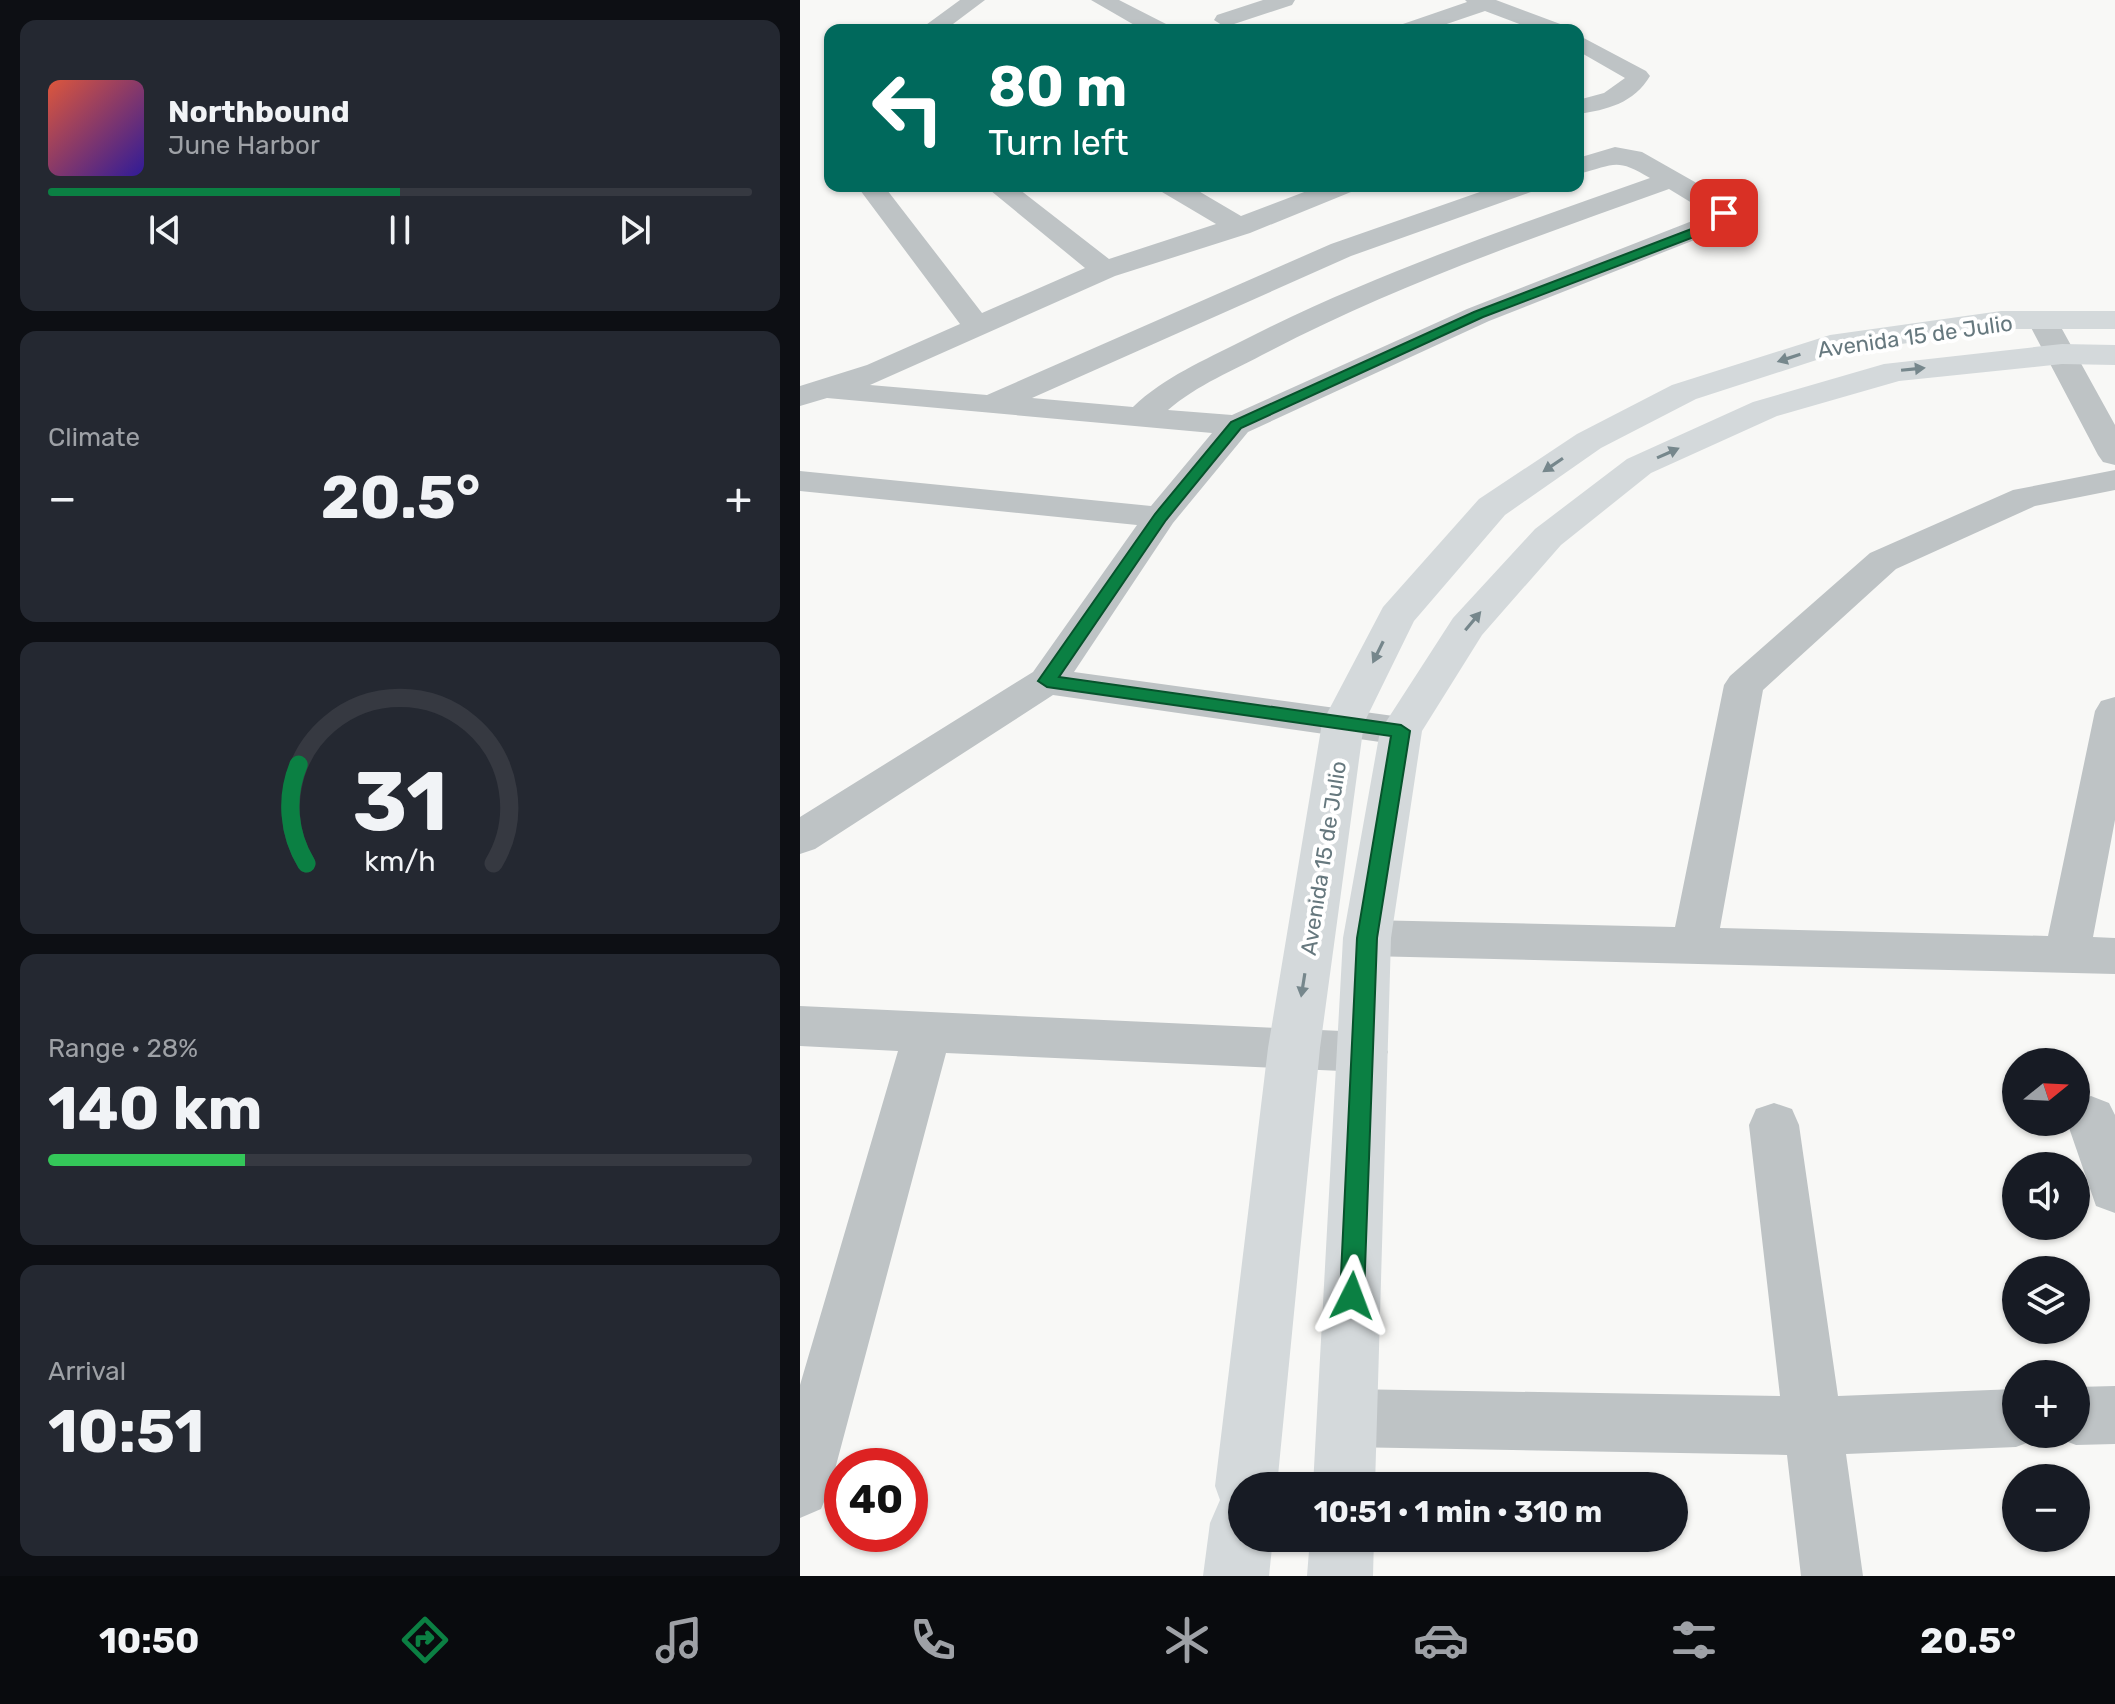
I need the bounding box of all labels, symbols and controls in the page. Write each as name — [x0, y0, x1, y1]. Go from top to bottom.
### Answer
text: 80 m — [988, 54, 1127, 120]
icon: left — [856, 56, 960, 160]
text: Northbound — [168, 94, 350, 130]
text: Turn left — [988, 121, 1129, 164]
text: June Harbor — [168, 130, 320, 161]
pin — [1690, 179, 1758, 247]
icon: arrive — [1702, 191, 1746, 235]
icon: previous — [143, 208, 187, 252]
icon: pause — [378, 208, 422, 252]
icon: next — [613, 208, 657, 252]
street label: Avenida 15 de Julio — [1816, 309, 2014, 364]
one-way arrow — [1776, 352, 1800, 365]
one-way arrow — [1901, 362, 1926, 375]
text: Climate — [48, 422, 140, 453]
one-way arrow — [1656, 446, 1680, 460]
one-way arrow — [1543, 457, 1564, 472]
text: 20.5° — [321, 462, 481, 533]
text: − — [48, 472, 77, 524]
text: + — [725, 472, 752, 524]
one-way arrow — [1464, 611, 1481, 631]
one-way arrow — [1372, 641, 1385, 664]
text: 31 — [352, 752, 448, 851]
street label: Avenida 15 de Julio — [1295, 759, 1352, 957]
text: km/h — [364, 844, 436, 878]
one-way arrow — [1296, 973, 1309, 998]
text: Range · 28% — [48, 1033, 198, 1064]
north arrow — [2002, 1048, 2090, 1136]
map controls — [2002, 1048, 2090, 1552]
text: 140 km — [48, 1073, 262, 1144]
button: sound — [2002, 1152, 2090, 1240]
position arrow — [1310, 1254, 1394, 1338]
button: layers — [2002, 1256, 2090, 1344]
text: Arrival — [48, 1356, 126, 1387]
button: + — [2002, 1360, 2090, 1448]
text: 10:51 — [48, 1396, 204, 1467]
speed limit sign: 40 — [824, 1448, 928, 1552]
button: − — [2002, 1464, 2090, 1552]
text: 10:51 · 1 min · 310 m — [1314, 1494, 1602, 1530]
icon: directions — [397, 1612, 453, 1668]
icon: music — [651, 1612, 707, 1668]
icon: phone — [905, 1612, 961, 1668]
icon: climate — [1159, 1612, 1215, 1668]
icon: car — [1413, 1612, 1469, 1668]
icon: filters — [1666, 1612, 1722, 1668]
text: 10:50 — [99, 1619, 200, 1662]
text: 20.5° — [1920, 1619, 2016, 1662]

